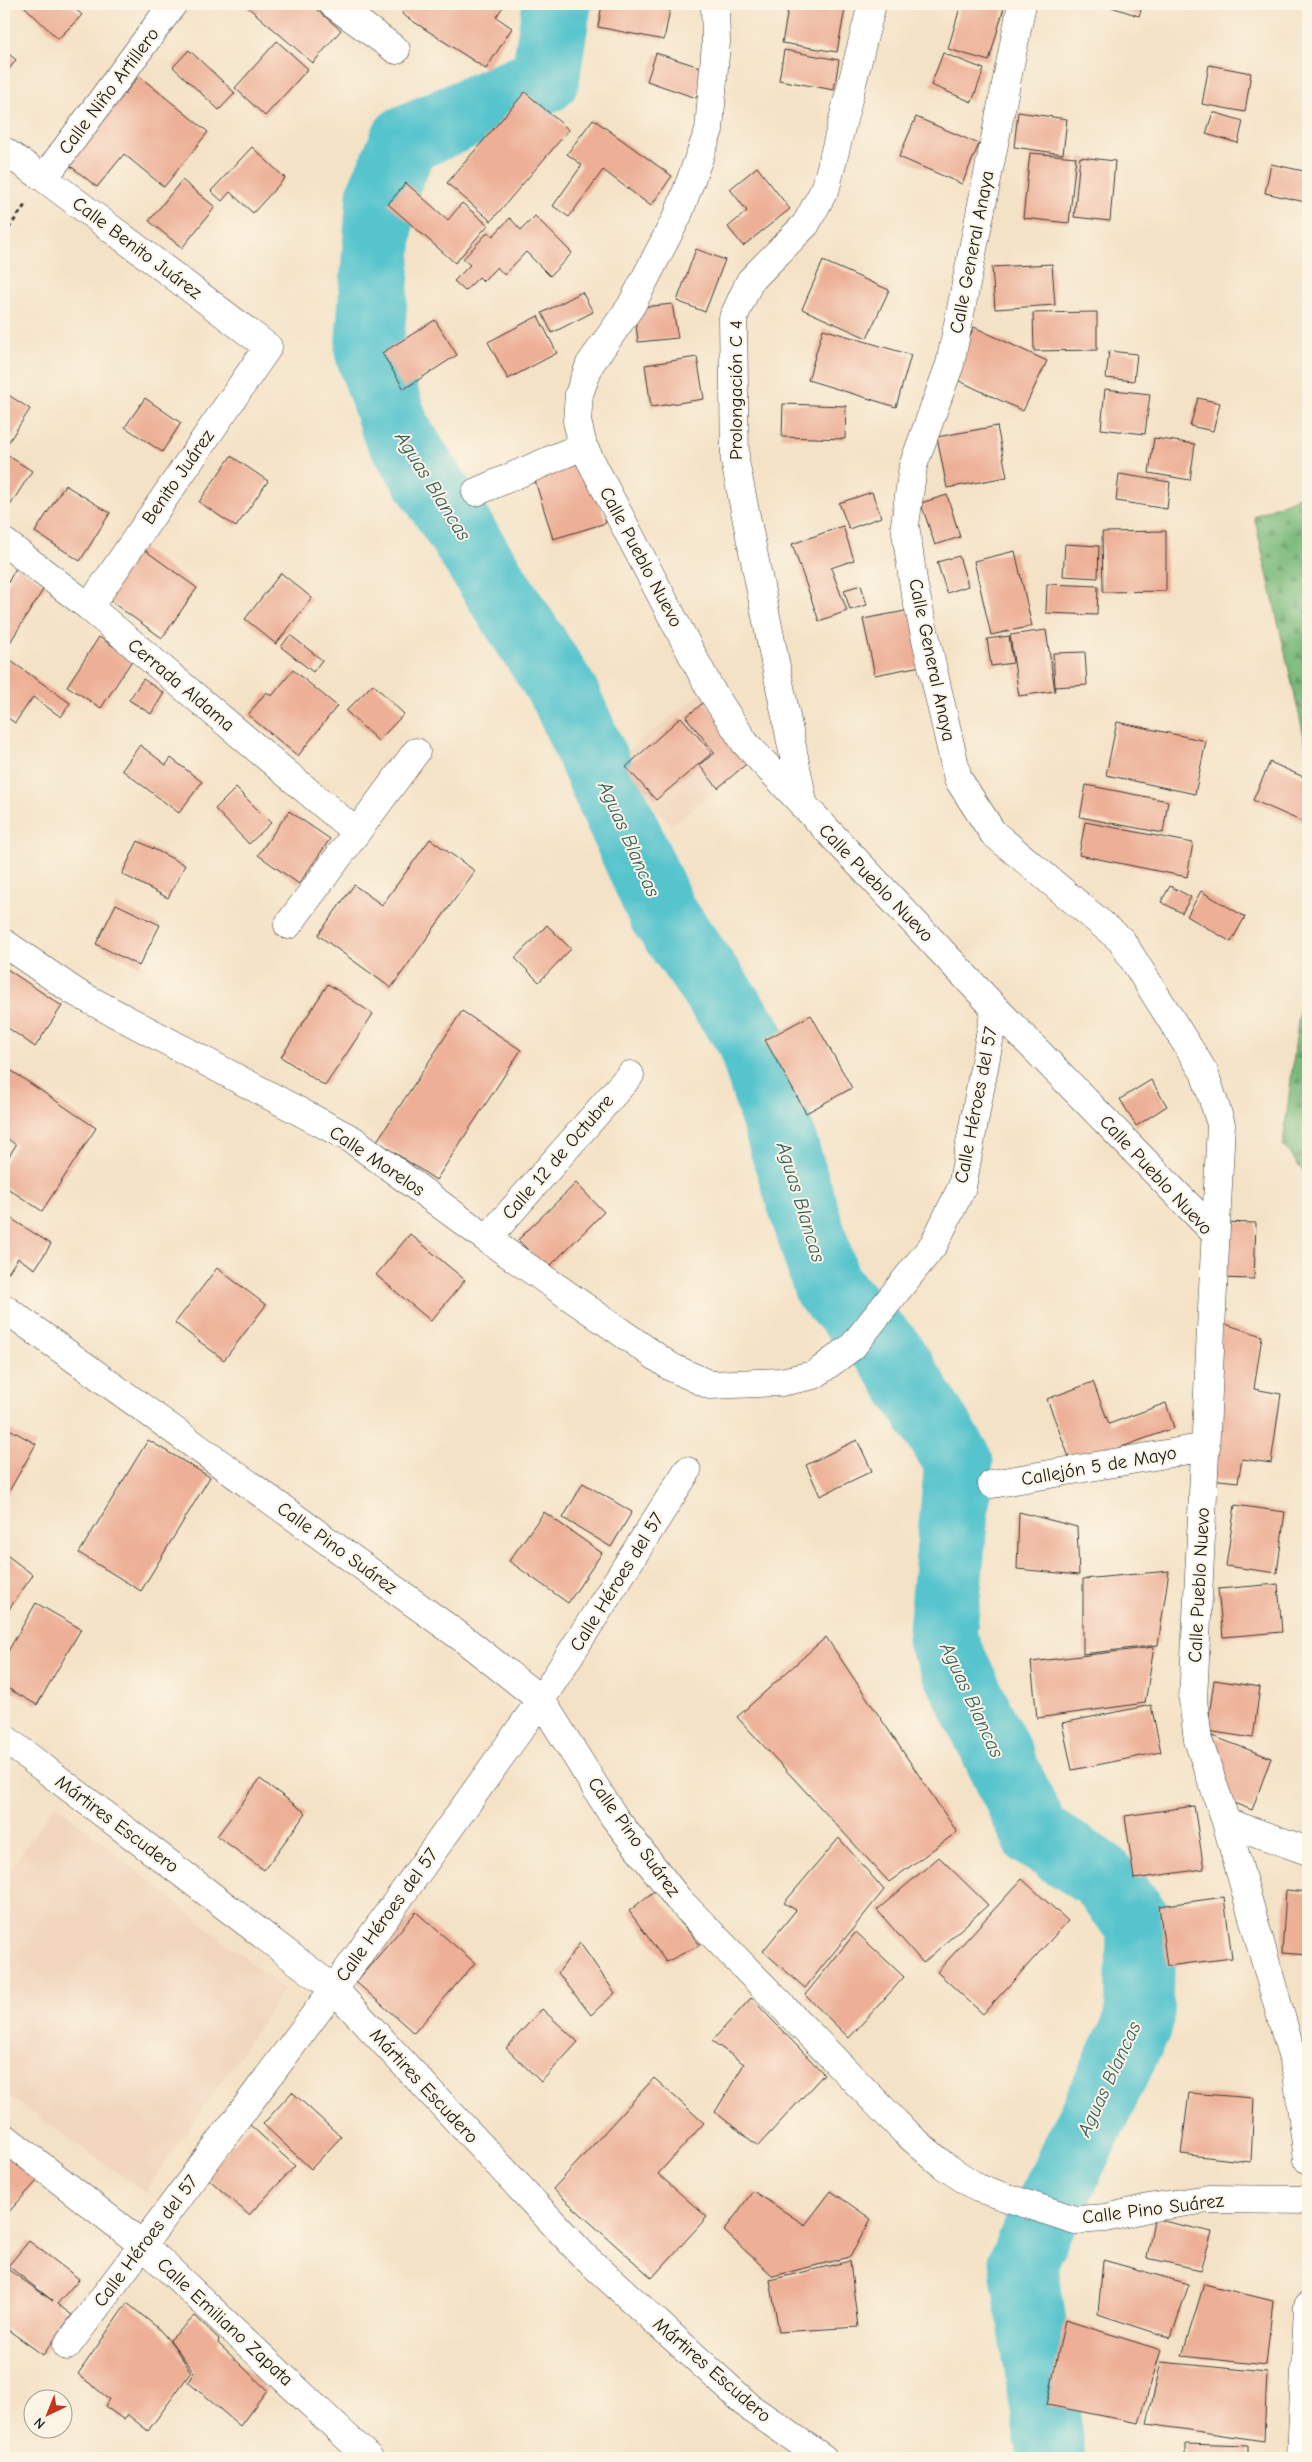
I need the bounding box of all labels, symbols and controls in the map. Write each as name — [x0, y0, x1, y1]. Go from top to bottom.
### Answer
street label: Calle Niño Artillero — [54, 23, 164, 159]
street label: Calle General Anaya — [945, 169, 999, 335]
street label: Calle Benito Juárez — [68, 192, 206, 304]
street label: Prolongación C 4 — [725, 320, 747, 460]
street label: Benito Juárez — [137, 425, 219, 529]
water label: Aguas Blancas — [390, 426, 476, 545]
street label: Calle Pueblo Nuevo — [595, 483, 687, 631]
street label: Calle General Anaya — [904, 577, 960, 743]
street label: Cerrada Aldama — [123, 634, 239, 736]
water label: Aguas Blancas — [593, 777, 665, 901]
street label: Calle Pueblo Nuevo — [814, 819, 938, 947]
street label: Calle Héroes del 57 — [950, 1025, 1002, 1185]
street label: Calle 12 de Octubre — [498, 1090, 618, 1224]
street label: Calle Pueblo Nuevo — [1095, 1111, 1217, 1239]
street label: Calle Morelos — [325, 1121, 429, 1201]
water label: Aguas Blancas — [772, 1138, 830, 1265]
street label: Callejón 5 de Mayo — [1020, 1442, 1178, 1490]
street label: Calle Pino Suárez — [273, 1497, 401, 1599]
street label: Calle Pueblo Nuevo — [1184, 1507, 1214, 1663]
street label: Calle Héroes del 57 — [565, 1509, 669, 1655]
water label: Aguas Blancas — [935, 1638, 1009, 1762]
street label: Mártires Escudero — [51, 1770, 183, 1878]
street label: Calle Pino Suárez — [583, 1773, 685, 1901]
street label: Calle Héroes del 57 — [331, 1844, 443, 1986]
water label: Aguas Blancas — [1072, 2017, 1146, 2141]
street label: Mártires Escudero — [365, 2024, 483, 2148]
street label: Calle Héroes del 57 — [89, 2171, 203, 2311]
street label: Calle Pino Suárez — [1081, 2189, 1225, 2229]
street label: Calle Emiliano Zapata — [152, 2253, 298, 2391]
street label: Mártires Escudero — [649, 2313, 775, 2427]
north arrow — [22, 2390, 72, 2440]
text: N — [30, 2414, 49, 2432]

